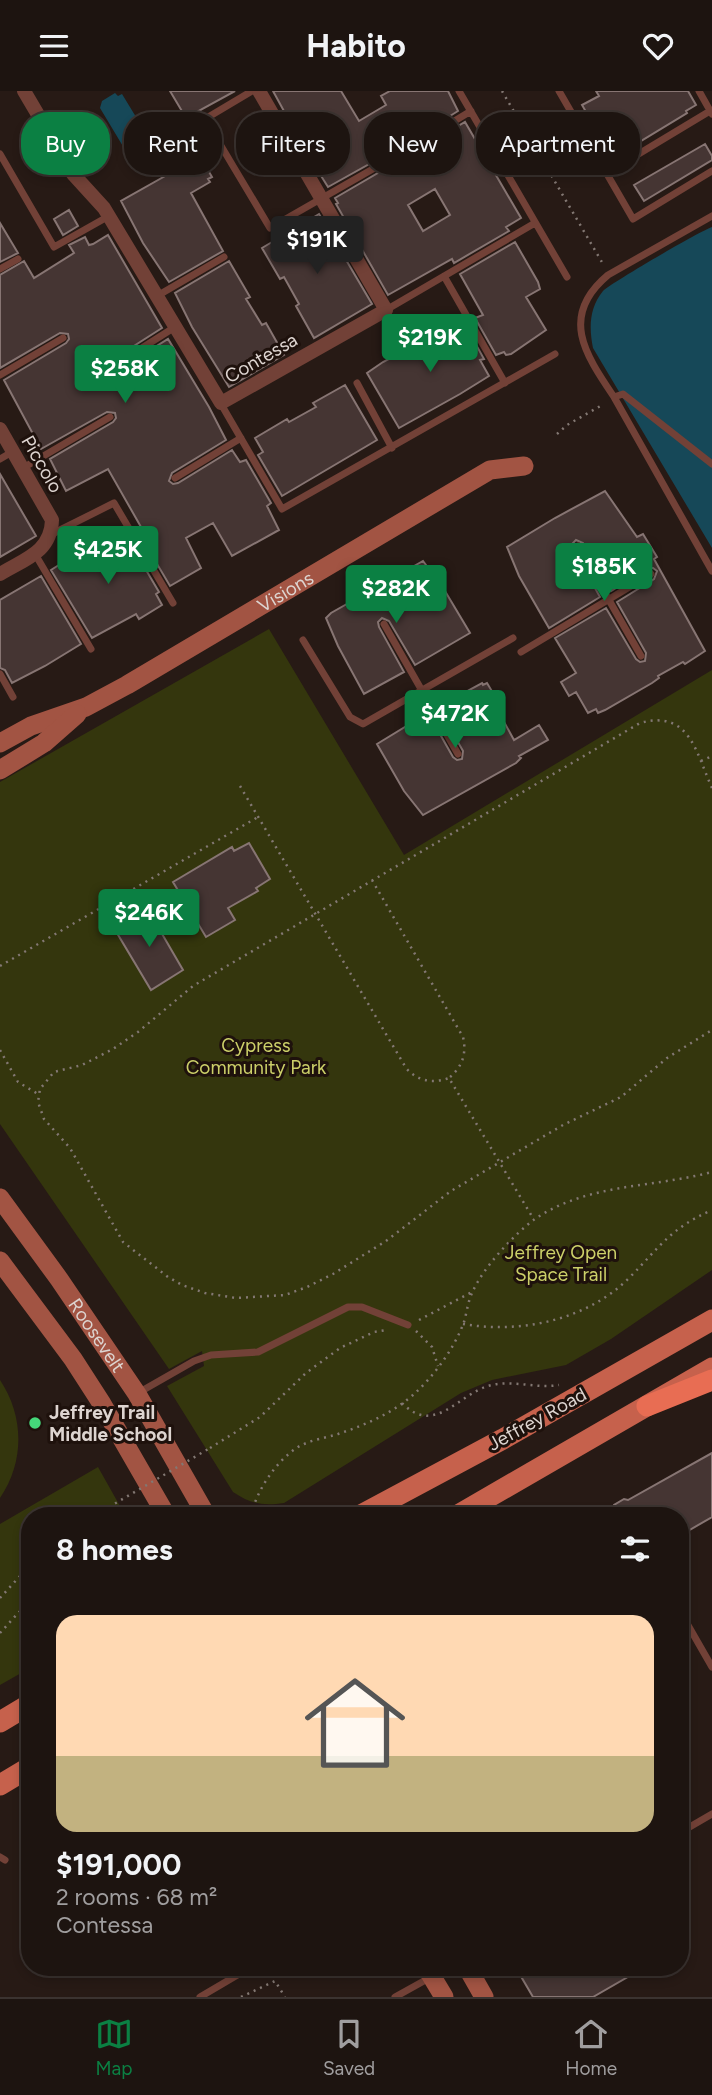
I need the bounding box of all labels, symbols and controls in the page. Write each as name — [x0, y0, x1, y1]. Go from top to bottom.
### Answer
icon: menu — [35, 27, 73, 65]
text: Habito — [306, 27, 406, 65]
icon: heart — [639, 27, 677, 65]
chip: Buy — [21, 112, 110, 175]
chip: Rent — [124, 112, 222, 175]
chip: Filters — [236, 112, 350, 175]
chip: New — [364, 112, 462, 175]
chip: Apartment — [476, 112, 640, 175]
pin: $191K — [268, 216, 366, 276]
text: $191K — [287, 225, 347, 253]
pin: $219K — [381, 315, 479, 374]
text: $219K — [398, 323, 462, 351]
street label: Contessa — [221, 328, 301, 388]
pin: $258K — [76, 345, 174, 405]
text: $258K — [91, 354, 159, 382]
street label: Piccolo — [16, 431, 68, 497]
pin: $425K — [59, 526, 157, 586]
text: $425K — [73, 535, 143, 563]
pin: $185K — [555, 543, 653, 603]
text: $185K — [571, 552, 637, 580]
street label: Visions — [253, 566, 318, 617]
pin: $282K — [347, 566, 445, 625]
text: $282K — [362, 574, 430, 602]
pin: $472K — [406, 691, 504, 750]
text: $472K — [421, 699, 489, 727]
pin: $246K — [100, 889, 198, 949]
text: $246K — [114, 898, 184, 926]
park label: Cypress Community Park — [186, 1034, 327, 1079]
park label: Jeffrey Open Space Trail — [505, 1241, 617, 1286]
street label: Roosevelt — [64, 1294, 130, 1376]
street label: Jeffrey Road — [484, 1382, 590, 1456]
place label: Jeffrey Trail Middle School — [49, 1401, 172, 1446]
marker: Jeffrey Trail Middle School — [27, 1415, 43, 1431]
icon: filters — [616, 1530, 654, 1568]
text: 8 homes — [56, 1531, 173, 1568]
icon: home — [292, 1660, 418, 1786]
text: $191,000 — [56, 1846, 181, 1883]
text: 2 rooms · 68 m² — [56, 1883, 217, 1911]
text: Contessa — [56, 1911, 153, 1939]
tab: Map — [95, 2015, 133, 2080]
tab: Saved — [323, 2015, 375, 2080]
tab: Home — [565, 2015, 617, 2080]

